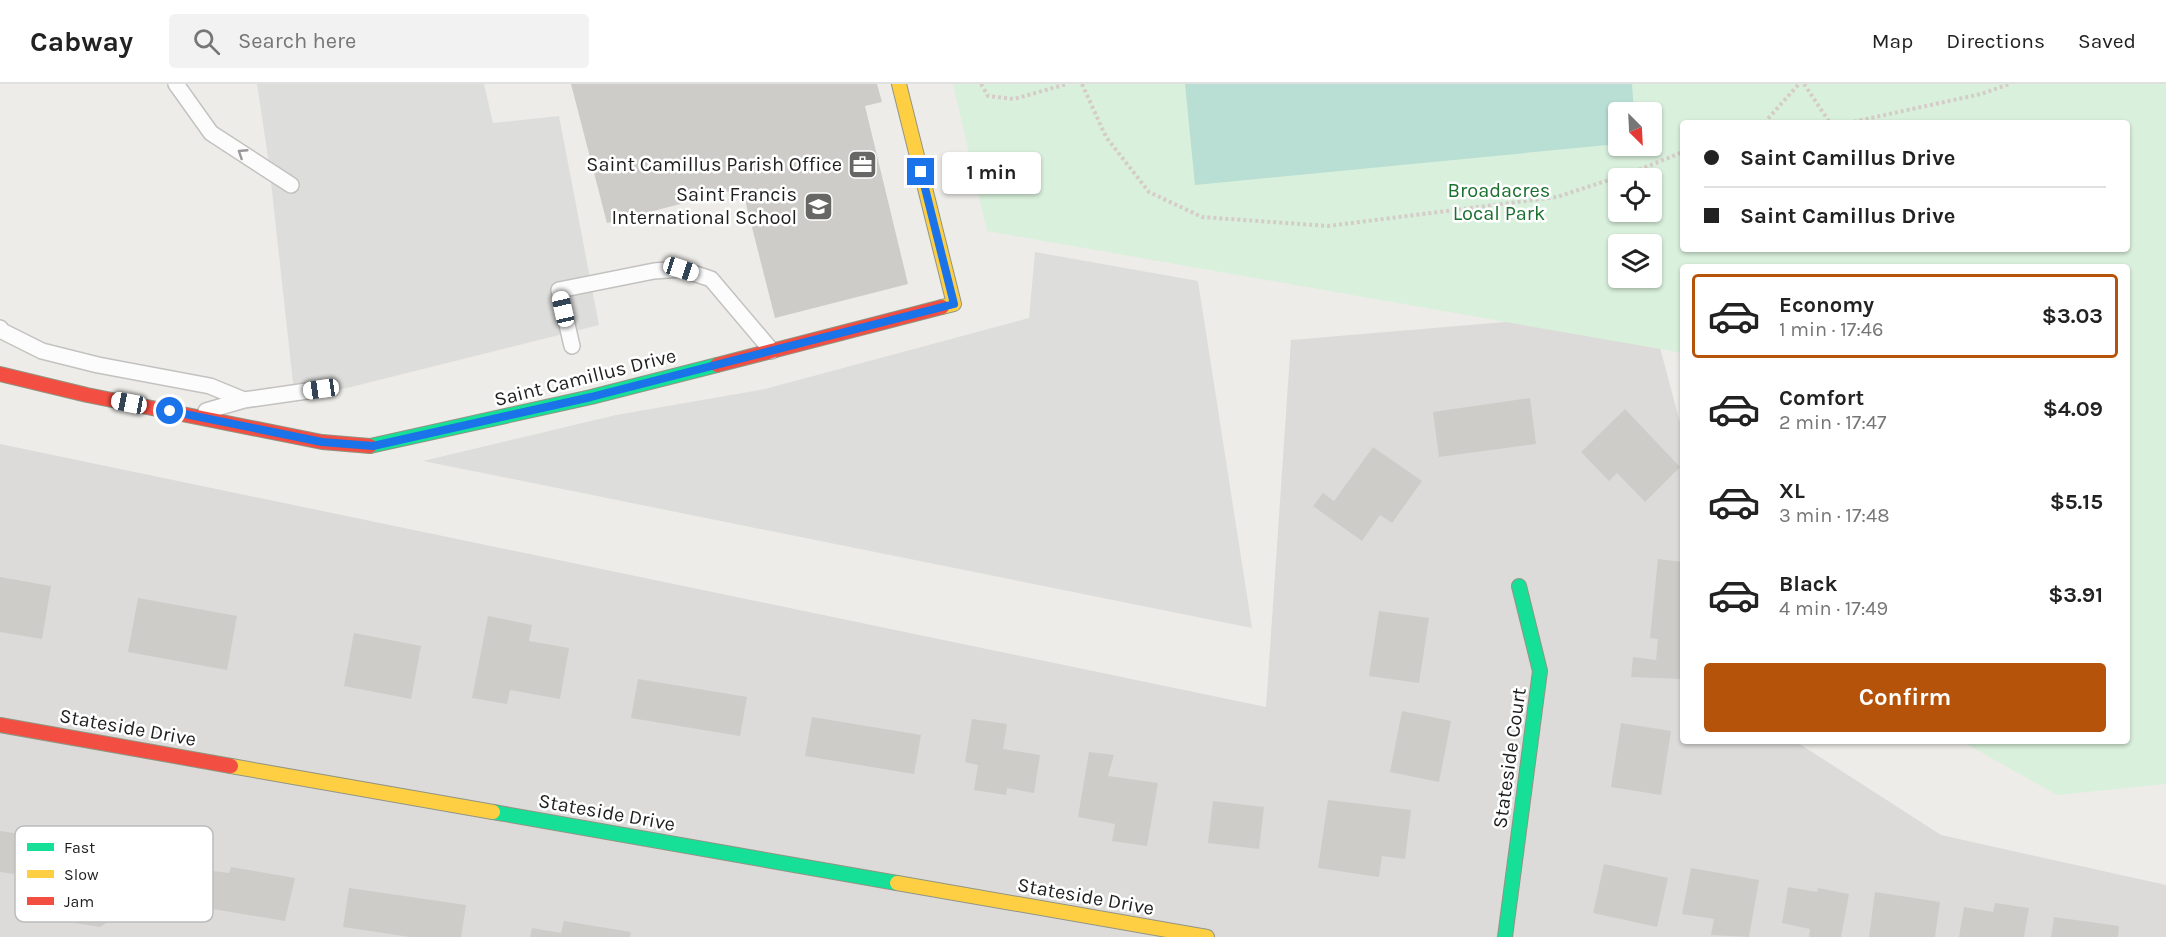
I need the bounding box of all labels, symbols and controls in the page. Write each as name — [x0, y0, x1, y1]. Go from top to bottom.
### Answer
search box — [169, 14, 589, 68]
text: Cabway — [30, 25, 133, 58]
icon: search — [190, 25, 223, 58]
text: Search here — [238, 28, 356, 54]
text: Map — [1872, 29, 1913, 53]
text: Directions — [1946, 29, 2045, 53]
text: Saved — [2078, 29, 2136, 53]
north arrow — [1608, 102, 1662, 156]
map controls — [1608, 102, 1662, 288]
text: Saint Camillus Drive — [1740, 145, 1955, 171]
office icon: Saint Camillus Parish Office — [847, 148, 879, 180]
one-way arrow — [237, 149, 248, 160]
callout: 1 min — [942, 151, 1041, 193]
place label: Saint Camillus Parish Office — [586, 153, 842, 176]
route end — [907, 158, 934, 185]
text: 1 min — [966, 161, 1017, 184]
button: locate — [1608, 168, 1662, 222]
park label: Broadacres Local Park — [1448, 179, 1550, 225]
place label: Saint Francis International School — [611, 183, 797, 229]
school or university icon: Saint Francis International School — [802, 190, 834, 222]
text: Saint Camillus Drive — [1740, 203, 1955, 229]
button: layers — [1608, 234, 1662, 288]
car — [661, 255, 701, 283]
car — [550, 289, 576, 329]
icon: car — [1707, 289, 1761, 343]
text: Economy — [1779, 292, 1874, 318]
text: $3.03 — [2042, 303, 2103, 329]
text: 1 min · 17:46 — [1779, 318, 1883, 341]
street label: Saint Camillus Drive — [492, 344, 678, 411]
car — [302, 378, 340, 400]
icon: car — [1707, 382, 1761, 436]
text: Comfort — [1779, 385, 1864, 411]
car — [110, 391, 148, 415]
text: $4.09 — [2043, 396, 2103, 422]
route start — [156, 397, 183, 424]
text: 2 min · 17:47 — [1779, 411, 1886, 434]
icon: car — [1707, 475, 1761, 529]
text: XL — [1779, 478, 1805, 504]
text: $5.15 — [2050, 489, 2103, 515]
text: 3 min · 17:48 — [1779, 504, 1889, 527]
icon: car — [1707, 568, 1761, 622]
text: Black — [1779, 571, 1838, 597]
text: $3.91 — [2048, 582, 2103, 608]
text: 4 min · 17:49 — [1779, 597, 1888, 620]
button: Confirm — [1704, 663, 2106, 732]
street label: Stateside Court — [1488, 686, 1531, 830]
street label: Stateside Drive — [58, 704, 198, 751]
street label: Stateside Drive — [537, 789, 677, 836]
legend — [15, 826, 213, 922]
text: Fast — [64, 838, 95, 857]
text: Slow — [64, 865, 99, 884]
street label: Stateside Drive — [1016, 873, 1156, 920]
text: Jam — [64, 892, 94, 911]

